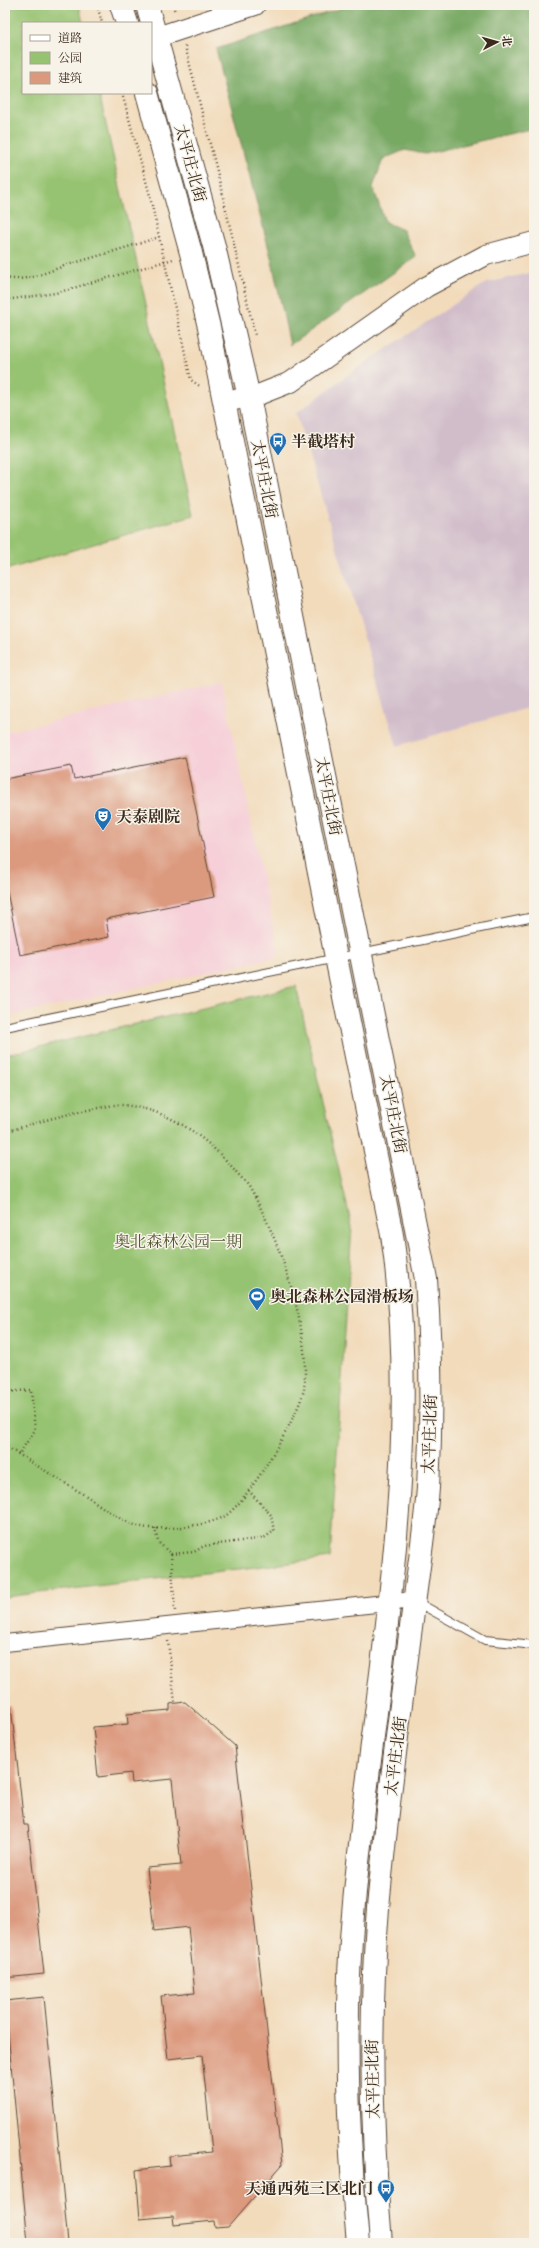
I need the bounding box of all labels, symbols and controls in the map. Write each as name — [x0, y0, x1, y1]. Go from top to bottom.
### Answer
legend — [22, 22, 152, 94]
north arrow — [477, 22, 517, 62]
text: 道路 — [58, 30, 82, 46]
text: 北 — [498, 35, 514, 47]
text: 公园 — [58, 50, 82, 66]
text: 建筑 — [58, 70, 82, 86]
street label: 太平庄北街 — [169, 122, 211, 205]
bus stop icon: 半截塔村 — [268, 431, 288, 456]
place label: 半截塔村 — [291, 431, 355, 453]
street label: 太平庄北街 — [246, 438, 282, 521]
street label: 太平庄北街 — [310, 755, 346, 838]
theatre icon: 天泰剧院 — [93, 806, 113, 831]
place label: 天泰剧院 — [116, 806, 180, 828]
street label: 太平庄北街 — [375, 1073, 411, 1156]
park label: 奥北森林公园一期 — [114, 1231, 242, 1253]
sports icon: 奥北森林公园滑板场 — [247, 1286, 267, 1311]
place label: 奥北森林公园滑板场 — [270, 1286, 414, 1308]
street label: 太平庄北街 — [418, 1394, 442, 1474]
street label: 太平庄北街 — [380, 1715, 412, 1797]
street label: 太平庄北街 — [361, 2039, 385, 2119]
place label: 天通西苑三区北门 — [245, 2178, 373, 2200]
bus stop icon: 天通西苑三区北门 — [376, 2178, 396, 2203]

